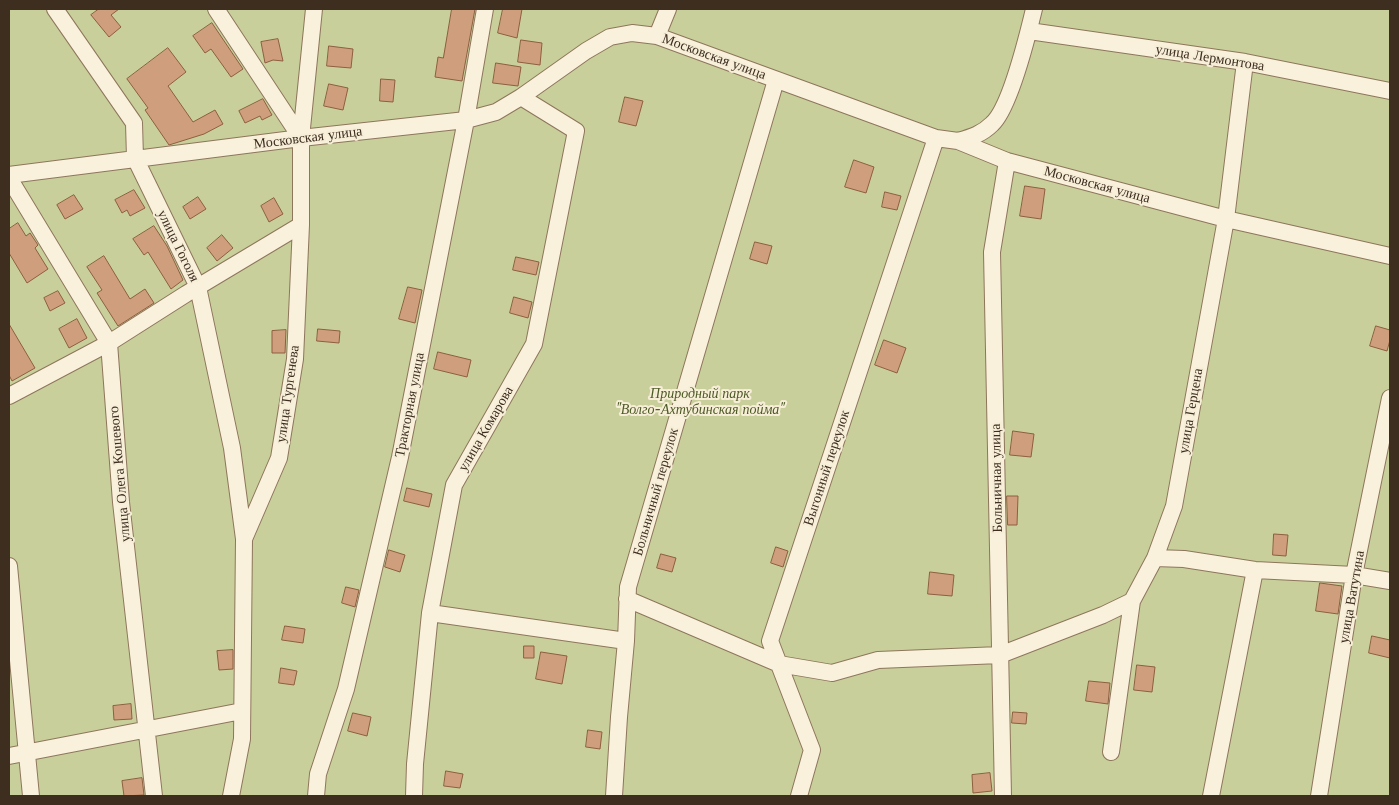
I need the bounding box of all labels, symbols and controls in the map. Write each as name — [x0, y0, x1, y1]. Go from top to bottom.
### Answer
street label: Московская улица — [660, 30, 768, 84]
street label: улица Лермонтова — [1154, 41, 1266, 75]
street label: Московская улица — [253, 123, 363, 153]
street label: Московская улица — [1042, 163, 1152, 207]
street label: улица Гоголя — [153, 207, 203, 285]
street label: улица Тургенева — [273, 344, 303, 444]
street label: Тракторная улица — [392, 351, 428, 459]
street label: улица Герцена — [1175, 367, 1207, 455]
street label: улица Комарова — [455, 383, 517, 475]
park label: Природный парк "Волго-Ахтубинская пойма" — [616, 386, 784, 418]
street label: улица Олега Кошевого — [106, 405, 134, 543]
street label: Выгонный переулок — [800, 408, 854, 528]
street label: Больничная улица — [988, 423, 1006, 533]
street label: Больничный переулок — [630, 426, 682, 558]
street label: улица Ватутина — [1336, 549, 1368, 645]

